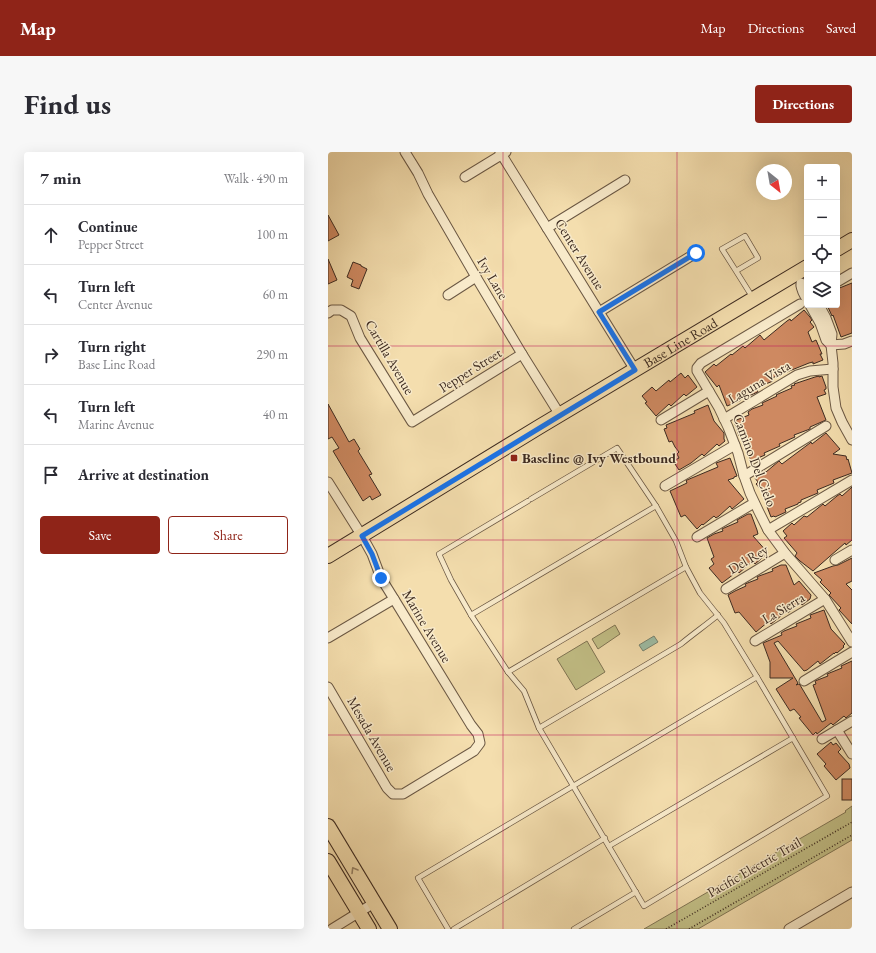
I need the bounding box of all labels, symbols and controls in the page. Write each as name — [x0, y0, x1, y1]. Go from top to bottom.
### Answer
text: Map — [20, 16, 56, 41]
text: Map — [700, 19, 726, 37]
text: Directions — [748, 19, 804, 37]
text: Saved — [826, 19, 856, 37]
button: Directions — [755, 85, 852, 123]
text: Find us — [24, 86, 111, 122]
north arrow — [756, 164, 792, 200]
map controls — [804, 164, 840, 308]
button: + — [804, 164, 840, 200]
text: 7 min — [40, 167, 81, 189]
text: Walk · 490 m — [224, 170, 288, 187]
button: − — [804, 200, 840, 236]
street label: Center Avenue — [551, 215, 609, 293]
text: Continue — [78, 217, 138, 236]
icon: ahead — [40, 224, 62, 246]
text: 100 m — [257, 226, 288, 243]
text: Pepper Street — [78, 236, 144, 253]
button: locate — [804, 236, 840, 272]
route start — [687, 244, 705, 262]
street label: Ivy Lane — [473, 253, 513, 303]
button: layers — [804, 272, 840, 308]
text: Turn left — [78, 277, 135, 296]
icon: left — [40, 284, 62, 306]
text: 60 m — [263, 286, 288, 303]
text: Center Avenue — [78, 296, 153, 313]
street label: Base Line Road — [640, 313, 722, 372]
street label: Cartilla Avenue — [361, 316, 419, 398]
text: Turn right — [78, 337, 146, 356]
street label: Pepper Street — [435, 343, 505, 396]
icon: right — [40, 344, 62, 366]
text: 290 m — [257, 346, 288, 363]
text: Base Line Road — [78, 356, 155, 373]
street label: Laguna Vista — [724, 356, 794, 408]
text: Turn left — [78, 397, 135, 416]
icon: left — [40, 404, 62, 426]
text: 40 m — [263, 406, 288, 423]
street label: Camino Del Cielo — [729, 411, 781, 509]
text: Marine Avenue — [78, 416, 154, 433]
place label: Baseline @ Ivy Westbound — [522, 449, 676, 467]
marker: Baseline @ Ivy Westbound — [509, 453, 519, 463]
icon: arrive — [40, 464, 62, 486]
text: Arrive at destination — [78, 465, 209, 484]
button: Save — [40, 516, 160, 554]
button: Share — [168, 516, 288, 554]
street label: Del Rey — [725, 540, 772, 578]
route end — [372, 569, 390, 587]
street label: Marine Avenue — [398, 586, 456, 666]
street label: La Sierra — [758, 588, 808, 628]
street label: Mesada Avenue — [343, 693, 401, 775]
street label: Pacific Electric Trail — [704, 832, 805, 901]
one-way arrow — [352, 867, 359, 874]

